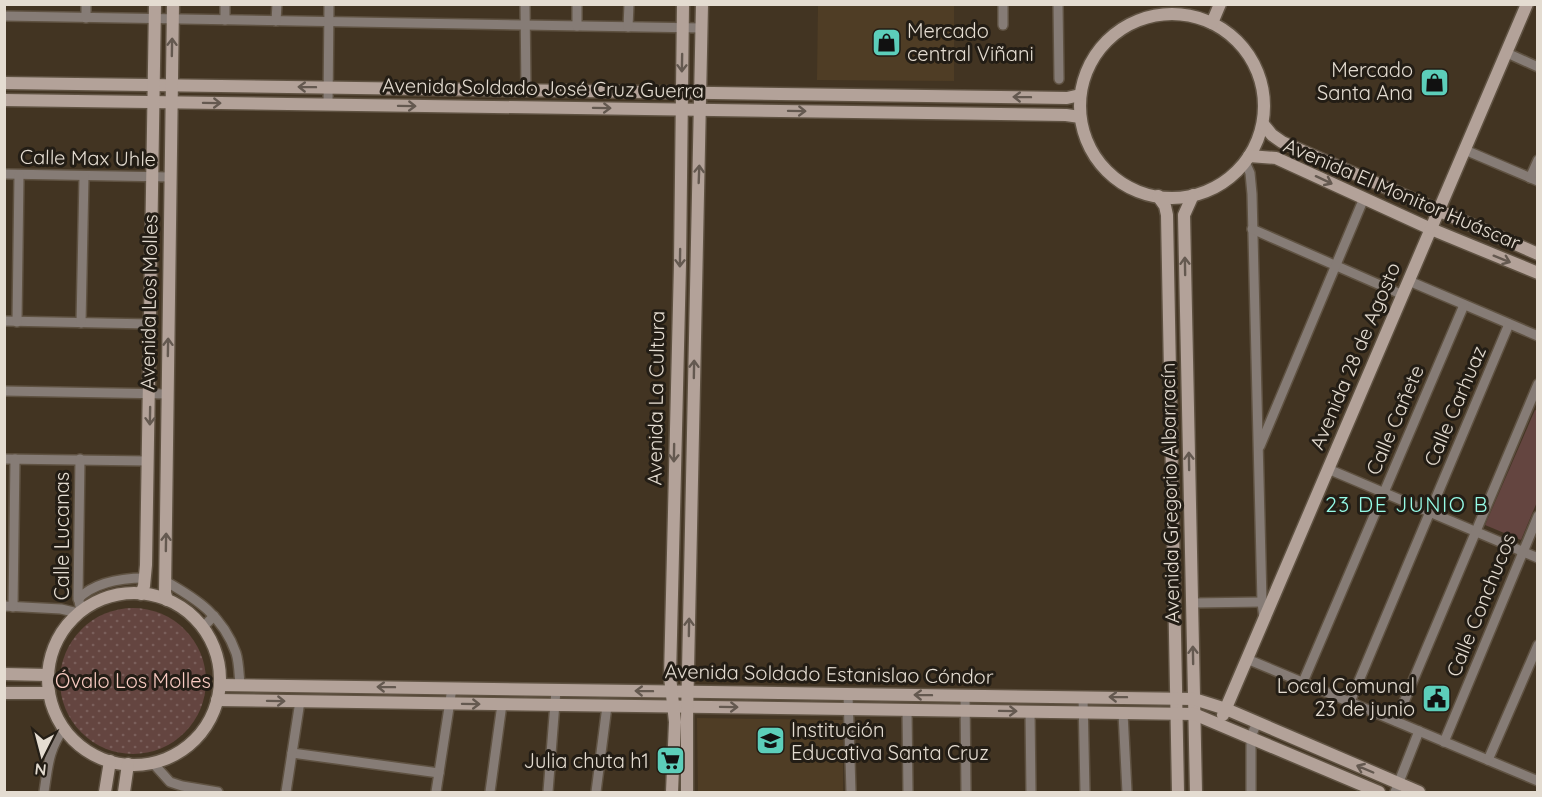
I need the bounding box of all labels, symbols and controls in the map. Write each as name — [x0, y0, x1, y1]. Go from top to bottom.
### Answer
place label: Mercado central Viñani — [907, 18, 1034, 66]
shop icon: Mercado central Viñani — [870, 26, 902, 58]
one-way arrow — [166, 37, 178, 57]
one-way arrow — [676, 52, 688, 72]
place label: Mercado Santa Ana — [1317, 57, 1413, 105]
shop icon: Mercado Santa Ana — [1418, 66, 1450, 98]
street label: Avenida Soldado José Cruz Guerra — [382, 72, 704, 103]
one-way arrow — [297, 81, 317, 93]
one-way arrow — [1012, 91, 1032, 103]
one-way arrow — [201, 97, 221, 109]
one-way arrow — [396, 100, 416, 112]
one-way arrow — [591, 103, 611, 114]
one-way arrow — [786, 105, 806, 117]
street label: Avenida El Monitor Huáscar — [1280, 132, 1525, 255]
street label: Calle Max Uhle — [20, 144, 156, 171]
one-way arrow — [693, 165, 705, 185]
one-way arrow — [1314, 175, 1332, 186]
street label: Avenida Los Molles — [134, 214, 163, 390]
one-way arrow — [674, 247, 685, 267]
one-way arrow — [1493, 254, 1511, 265]
one-way arrow — [1179, 256, 1191, 276]
street label: Avenida 28 de Agosto — [1304, 258, 1405, 453]
street label: Avenida La Cultura — [641, 310, 670, 486]
one-way arrow — [162, 337, 174, 357]
street label: Calle Carhuaz — [1418, 342, 1491, 470]
one-way arrow — [689, 360, 700, 380]
street label: Calle Cañete — [1360, 361, 1429, 479]
street label: Avenida Gregorio Albarracín — [1155, 362, 1184, 624]
one-way arrow — [144, 406, 155, 426]
one-way arrow — [669, 442, 680, 462]
one-way arrow — [1183, 451, 1195, 471]
street label: Calle Lucanas — [49, 472, 74, 600]
district label: 23 DE JUNIO B — [1325, 491, 1489, 517]
street label: Calle Conchucos — [1440, 529, 1521, 680]
one-way arrow — [160, 532, 172, 552]
one-way arrow — [683, 618, 695, 638]
one-way arrow — [1187, 646, 1199, 666]
street label: Avenida Soldado Estanislao Cóndor — [664, 658, 994, 689]
park label: Óvalo Los Molles — [55, 668, 211, 693]
place label: Local Comunal 23 de junio — [1277, 673, 1415, 721]
one-way arrow — [377, 681, 397, 693]
public building icon: Local Comunal 23 de junio — [1420, 682, 1452, 714]
one-way arrow — [635, 685, 655, 697]
one-way arrow — [914, 689, 934, 700]
one-way arrow — [1109, 692, 1129, 703]
one-way arrow — [265, 695, 285, 707]
one-way arrow — [460, 698, 480, 710]
one-way arrow — [718, 702, 738, 713]
one-way arrow — [997, 706, 1017, 717]
place label: Institución Educativa Santa Cruz — [791, 717, 989, 765]
north arrow — [12, 725, 72, 785]
school or university icon: Institución Educativa Santa Cruz — [754, 725, 786, 757]
supermarket icon: Julia chuta h1 — [654, 745, 686, 777]
place label: Julia chuta h1 — [524, 748, 649, 773]
text: N — [34, 759, 47, 780]
one-way arrow — [1357, 763, 1375, 774]

